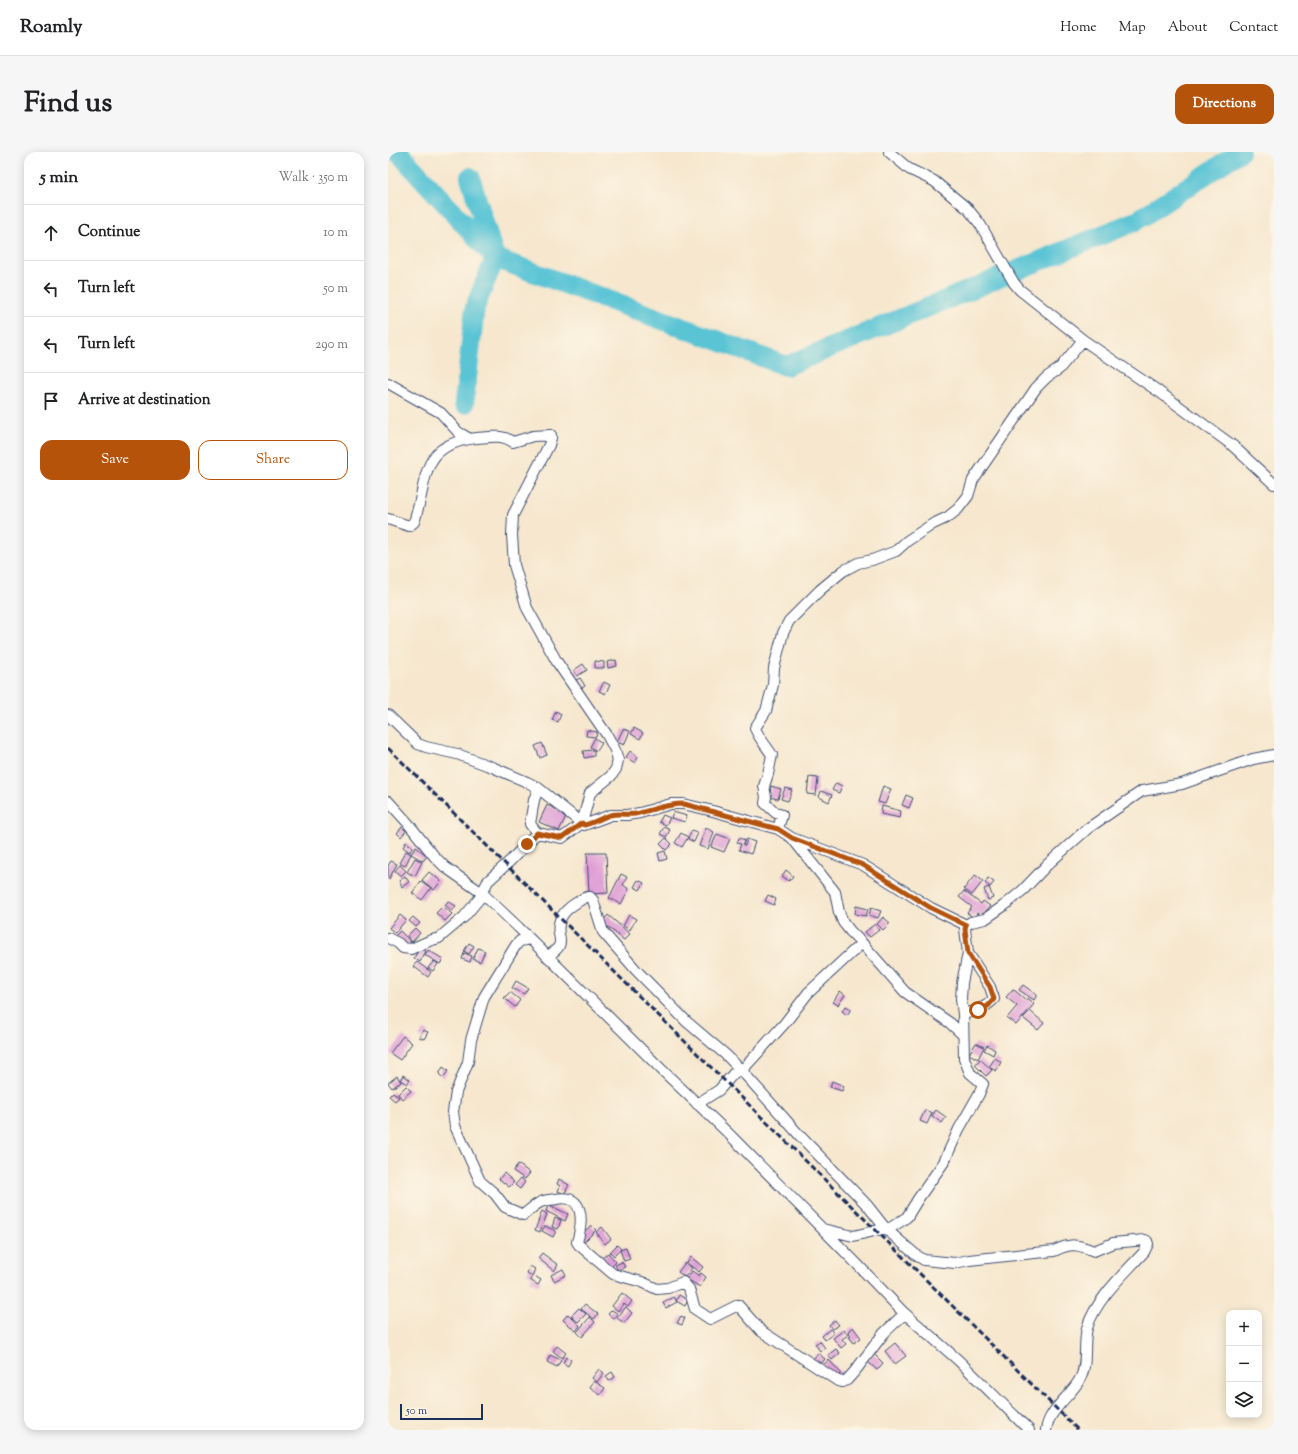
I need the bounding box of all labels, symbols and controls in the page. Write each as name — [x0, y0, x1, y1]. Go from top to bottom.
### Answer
text: Roamly — [20, 14, 83, 41]
text: Home — [1060, 18, 1097, 38]
text: Map — [1119, 18, 1146, 38]
text: About — [1168, 18, 1207, 38]
text: Contact — [1229, 18, 1278, 38]
text: Find us — [24, 84, 112, 124]
button: Directions — [1175, 84, 1274, 124]
text: 5 min — [40, 166, 78, 190]
text: Walk · 350 m — [279, 169, 348, 187]
icon: ahead — [40, 222, 62, 244]
text: Continue — [78, 222, 140, 243]
text: 10 m — [323, 224, 348, 242]
icon: left — [40, 278, 62, 300]
text: Turn left — [78, 278, 135, 299]
text: 50 m — [323, 280, 348, 298]
icon: left — [40, 334, 62, 356]
text: Turn left — [78, 334, 135, 355]
text: 290 m — [315, 336, 348, 354]
icon: arrive — [40, 390, 62, 412]
text: Arrive at destination — [78, 390, 211, 411]
button: Save — [40, 440, 190, 480]
button: Share — [198, 440, 348, 480]
route end — [518, 835, 536, 853]
route start — [969, 1001, 987, 1019]
map controls — [1226, 1310, 1262, 1418]
button: + — [1226, 1310, 1262, 1346]
button: − — [1226, 1346, 1262, 1382]
button: layers — [1226, 1382, 1262, 1418]
scale bar — [400, 1402, 483, 1421]
text: 50 m — [406, 1403, 427, 1419]

